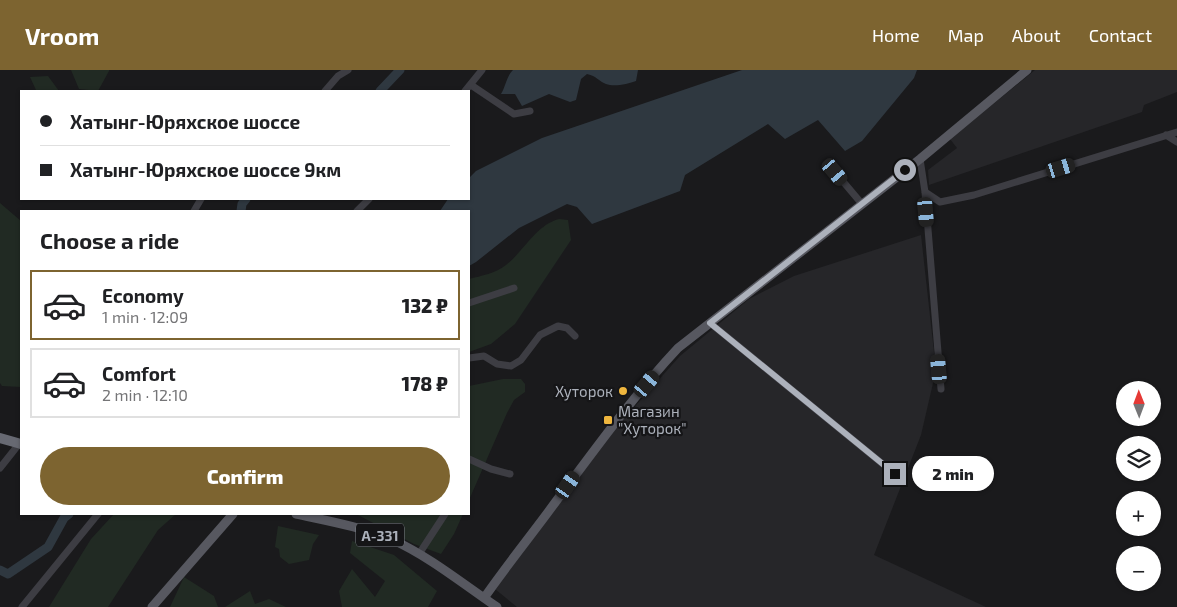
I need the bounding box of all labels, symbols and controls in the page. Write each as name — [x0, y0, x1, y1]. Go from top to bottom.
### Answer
text: Vroom — [25, 21, 99, 50]
text: Home — [872, 24, 920, 46]
text: Map — [948, 24, 984, 46]
text: About — [1012, 24, 1061, 46]
text: Contact — [1089, 24, 1152, 46]
text: Хатынг-Юряхское шоссе — [70, 110, 300, 133]
car — [819, 156, 850, 188]
car — [1044, 156, 1077, 180]
text: Хатынг-Юряхское шоссе 9км — [70, 158, 341, 181]
route start — [894, 159, 916, 181]
car — [917, 196, 934, 228]
text: Choose a ride — [40, 227, 179, 253]
icon: car — [42, 283, 87, 328]
text: Economy — [102, 284, 184, 307]
text: 132 ₽ — [402, 294, 448, 317]
text: 1 min · 12:09 — [102, 307, 188, 326]
car — [930, 353, 947, 385]
icon: car — [42, 361, 87, 406]
text: Comfort — [102, 362, 176, 385]
car — [631, 368, 662, 400]
text: 178 ₽ — [402, 372, 448, 395]
north arrow — [1116, 381, 1161, 426]
map controls — [1116, 381, 1161, 591]
place label: Хуторок — [555, 382, 613, 401]
text: 2 min · 12:10 — [102, 385, 188, 404]
marker: Хуторок — [617, 385, 629, 397]
place label: Магазин "Хуторок" — [618, 402, 687, 438]
marker: Магазин "Хуторок" — [602, 414, 614, 426]
button: layers — [1116, 436, 1161, 481]
button: Confirm — [40, 447, 450, 505]
callout: 2 min — [912, 456, 995, 492]
route end — [884, 463, 906, 485]
text: 2 min — [932, 464, 974, 483]
car — [553, 468, 582, 502]
button: + — [1116, 491, 1161, 536]
road number: А-331 — [356, 524, 404, 546]
button: − — [1116, 546, 1161, 591]

